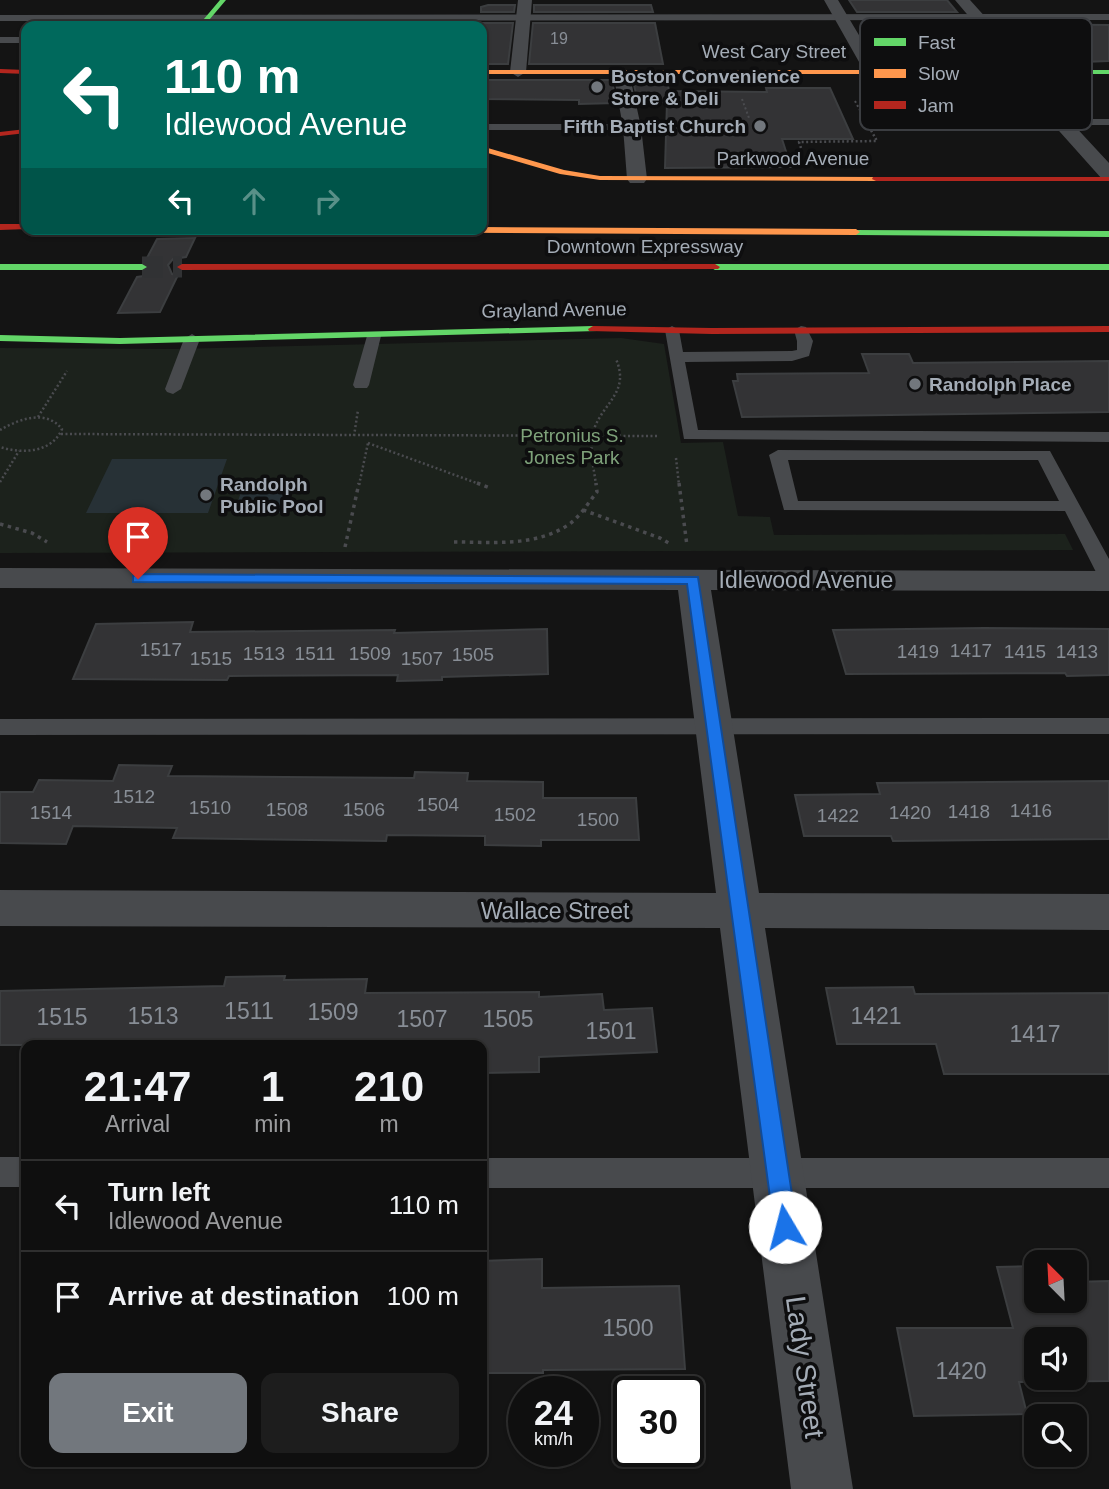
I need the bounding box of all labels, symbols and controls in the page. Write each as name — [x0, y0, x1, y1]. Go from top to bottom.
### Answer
legend — [860, 18, 1092, 130]
house number: 19 — [550, 30, 568, 47]
text: Fast — [918, 32, 956, 53]
street label: West Cary Street — [702, 41, 847, 62]
icon: left — [49, 49, 140, 140]
text: 110 m — [164, 49, 300, 103]
text: Slow — [918, 63, 959, 84]
place label: Boston Convenience Store & Deli — [611, 66, 800, 109]
marker: Boston Convenience Store & Deli — [589, 79, 605, 95]
text: Jam — [918, 95, 954, 116]
text: Idlewood Avenue — [164, 106, 407, 142]
place label: Fifth Baptist Church — [563, 116, 746, 137]
marker: Fifth Baptist Church — [752, 118, 768, 134]
street label: Parkwood Avenue — [717, 148, 869, 169]
icon: left — [162, 182, 200, 220]
icon: ahead — [235, 182, 273, 220]
icon: right — [308, 182, 346, 220]
street label: Downtown Expressway — [547, 236, 744, 257]
street label: Grayland Avenue — [481, 298, 627, 322]
place label: Randolph Place — [929, 374, 1072, 395]
marker: Randolph Place — [907, 376, 923, 392]
park label: Petronius S. Jones Park — [520, 425, 624, 468]
place label: Randolph Public Pool — [220, 474, 323, 517]
marker: Randolph Public Pool — [198, 487, 214, 503]
pin — [108, 507, 168, 579]
icon: arrive — [119, 518, 157, 556]
street label: Idlewood Avenue — [719, 567, 893, 593]
house number: 1517 — [140, 639, 182, 660]
house number: 1417 — [950, 640, 992, 661]
house number: 1419 — [897, 641, 939, 662]
house number: 1415 — [1004, 641, 1046, 662]
house number: 1413 — [1056, 641, 1098, 662]
house number: 1513 — [243, 643, 285, 664]
house number: 1511 — [295, 643, 335, 664]
house number: 1509 — [349, 643, 391, 664]
house number: 1505 — [452, 644, 494, 665]
house number: 1515 — [190, 648, 232, 669]
house number: 1507 — [401, 648, 443, 669]
house number: 1512 — [113, 786, 155, 807]
house number: 1504 — [417, 794, 460, 815]
house number: 1510 — [189, 797, 231, 818]
house number: 1508 — [266, 799, 308, 820]
house number: 1506 — [343, 799, 385, 820]
house number: 1416 — [1010, 800, 1052, 821]
house number: 1418 — [948, 801, 990, 822]
house number: 1514 — [30, 802, 73, 823]
house number: 1420 — [889, 802, 931, 823]
house number: 1502 — [494, 804, 536, 825]
house number: 1422 — [817, 805, 859, 826]
house number: 1500 — [577, 809, 619, 830]
street label: Wallace Street — [481, 898, 630, 924]
house number: 1511 — [224, 998, 274, 1024]
house number: 1509 — [307, 999, 359, 1025]
house number: 1513 — [127, 1003, 179, 1029]
house number: 1421 — [850, 1003, 902, 1029]
house number: 1515 — [36, 1004, 88, 1030]
house number: 1507 — [396, 1006, 448, 1032]
house number: 1505 — [482, 1006, 534, 1032]
house number: 1501 — [585, 1018, 637, 1044]
house number: 1417 — [1009, 1021, 1061, 1047]
text: 21:47 — [84, 1063, 191, 1110]
text: 1 — [261, 1063, 284, 1110]
text: 210 — [354, 1063, 424, 1110]
text: Arrival — [105, 1111, 170, 1137]
text: min — [254, 1111, 291, 1137]
text: m — [380, 1111, 399, 1137]
text: Turn left — [108, 1177, 210, 1207]
icon: left — [49, 1187, 87, 1225]
text: 110 m — [389, 1190, 459, 1220]
position arrow — [748, 1190, 822, 1264]
text: Idlewood Avenue — [108, 1208, 283, 1234]
north arrow — [1024, 1250, 1087, 1312]
map controls — [1024, 1250, 1087, 1467]
icon: arrive — [49, 1278, 87, 1316]
text: Arrive at destination — [108, 1281, 359, 1311]
text: 100 m — [387, 1281, 459, 1311]
street label: Lady Street — [780, 1294, 830, 1440]
house number: 1500 — [602, 1315, 654, 1341]
button: sound — [1024, 1327, 1087, 1390]
house number: 1420 — [935, 1358, 987, 1384]
button: Exit — [49, 1373, 247, 1453]
button: Share — [261, 1373, 459, 1453]
speed limit sign: 30 — [613, 1376, 704, 1467]
text: 24 — [534, 1393, 573, 1432]
button: search — [1024, 1404, 1087, 1467]
text: km/h — [534, 1429, 573, 1449]

